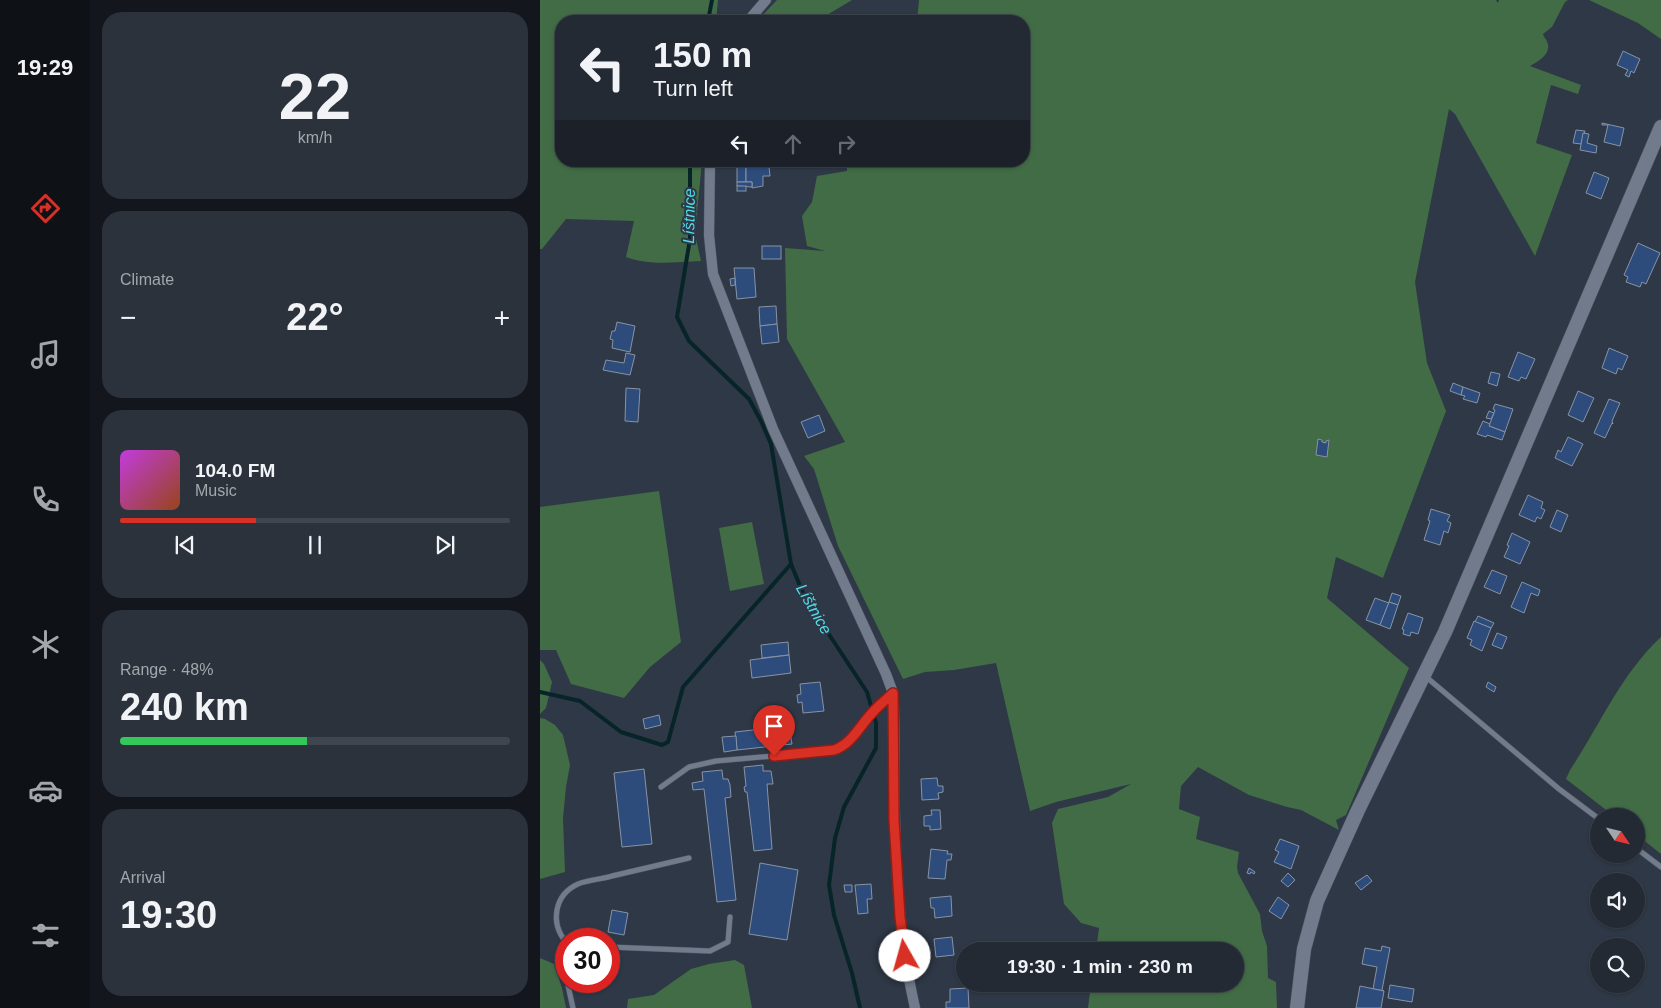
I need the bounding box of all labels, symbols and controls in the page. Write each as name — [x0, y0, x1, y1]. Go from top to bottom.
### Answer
icon: left — [570, 35, 635, 100]
text: 150 m — [653, 35, 752, 74]
text: 19:29 — [17, 55, 73, 80]
text: 22 — [279, 60, 351, 133]
text: Turn left — [653, 76, 733, 101]
text: km/h — [298, 129, 332, 146]
icon: left — [726, 130, 754, 158]
icon: ahead — [779, 130, 807, 158]
icon: right — [832, 130, 860, 158]
water label: Líštnice — [680, 188, 698, 244]
icon: directions — [28, 191, 63, 226]
text: Climate — [120, 271, 174, 288]
text: 22° — [286, 296, 344, 338]
text: − — [120, 302, 136, 333]
text: + — [494, 302, 510, 333]
icon: music — [28, 337, 63, 372]
text: 104.0 FM — [195, 460, 275, 481]
icon: phone — [28, 482, 63, 517]
text: Music — [195, 482, 237, 499]
icon: previous — [171, 531, 199, 559]
icon: pause — [301, 531, 329, 559]
icon: next — [431, 531, 459, 559]
water label: Líštnice — [793, 581, 835, 637]
icon: climate — [28, 627, 63, 662]
text: Range · 48% — [120, 661, 213, 678]
text: 240 km — [120, 686, 249, 728]
pin — [753, 705, 795, 756]
icon: arrive — [760, 712, 788, 740]
icon: car — [28, 773, 63, 808]
north arrow — [1590, 808, 1645, 862]
map controls — [1590, 808, 1645, 993]
text: Arrival — [120, 869, 165, 886]
button: sound — [1590, 873, 1645, 928]
text: 19:30 — [120, 894, 217, 936]
icon: filters — [28, 918, 63, 953]
speed limit sign: 30 — [555, 928, 620, 993]
position arrow — [878, 929, 930, 981]
button: search — [1590, 938, 1645, 993]
text: 19:30 · 1 min · 230 m — [1007, 956, 1193, 977]

